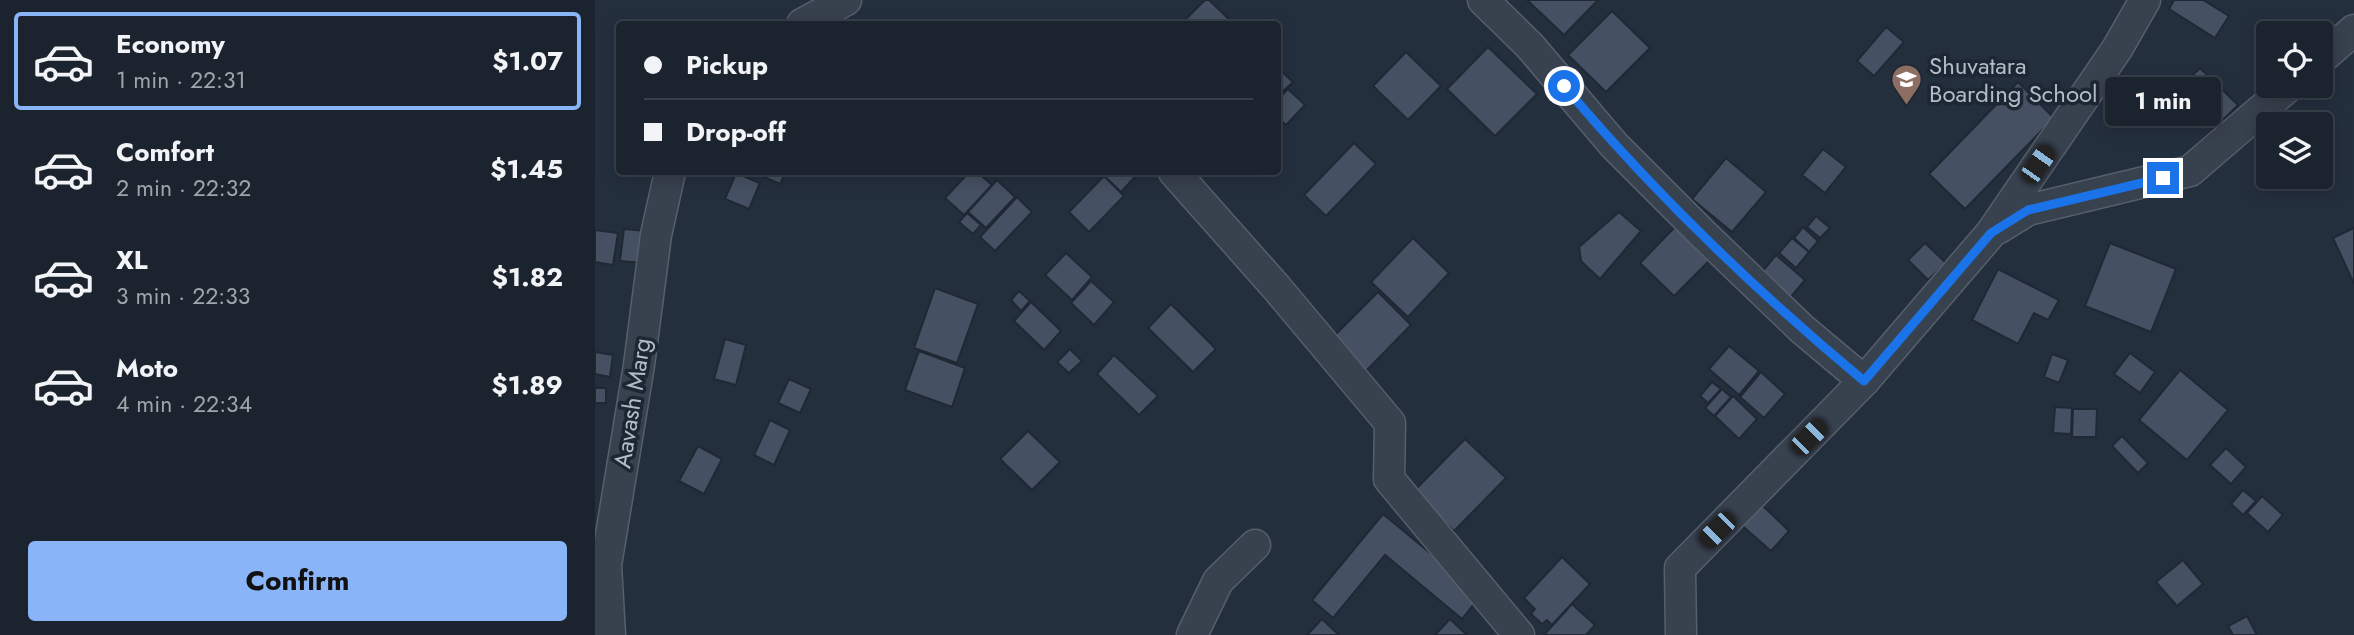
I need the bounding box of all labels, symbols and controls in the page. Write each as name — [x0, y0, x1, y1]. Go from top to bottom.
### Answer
map controls — [2256, 21, 2333, 189]
button: locate — [2256, 21, 2333, 98]
text: Economy — [116, 25, 225, 63]
icon: car — [32, 30, 95, 93]
text: $1.07 — [492, 42, 563, 80]
text: Pickup — [686, 46, 768, 84]
place label: Shuvatara Boarding School — [1929, 48, 2098, 111]
school or university icon: Shuvatara Boarding School — [1889, 62, 1923, 106]
text: 1 min · 22:31 — [116, 63, 246, 97]
route start — [1548, 70, 1580, 102]
callout: 1 min — [2105, 76, 2221, 125]
text: 1 min — [2134, 84, 2192, 118]
button: layers — [2256, 112, 2333, 189]
text: Drop-off — [686, 113, 786, 151]
text: Comfort — [116, 133, 214, 171]
icon: car — [32, 138, 95, 201]
car — [2018, 141, 2059, 187]
text: $1.45 — [490, 150, 563, 188]
route end — [2147, 162, 2179, 194]
text: 2 min · 22:32 — [116, 171, 251, 205]
text: XL — [116, 241, 148, 279]
icon: car — [32, 246, 95, 309]
text: $1.82 — [492, 258, 563, 296]
text: 3 min · 22:33 — [116, 279, 250, 313]
street label: Aavash Marg — [604, 335, 660, 471]
text: Moto — [116, 349, 178, 387]
icon: car — [32, 354, 95, 417]
text: $1.89 — [492, 366, 563, 404]
text: 4 min · 22:34 — [116, 387, 252, 421]
car — [1787, 415, 1832, 459]
car — [1695, 508, 1740, 552]
button: Confirm — [28, 541, 567, 621]

